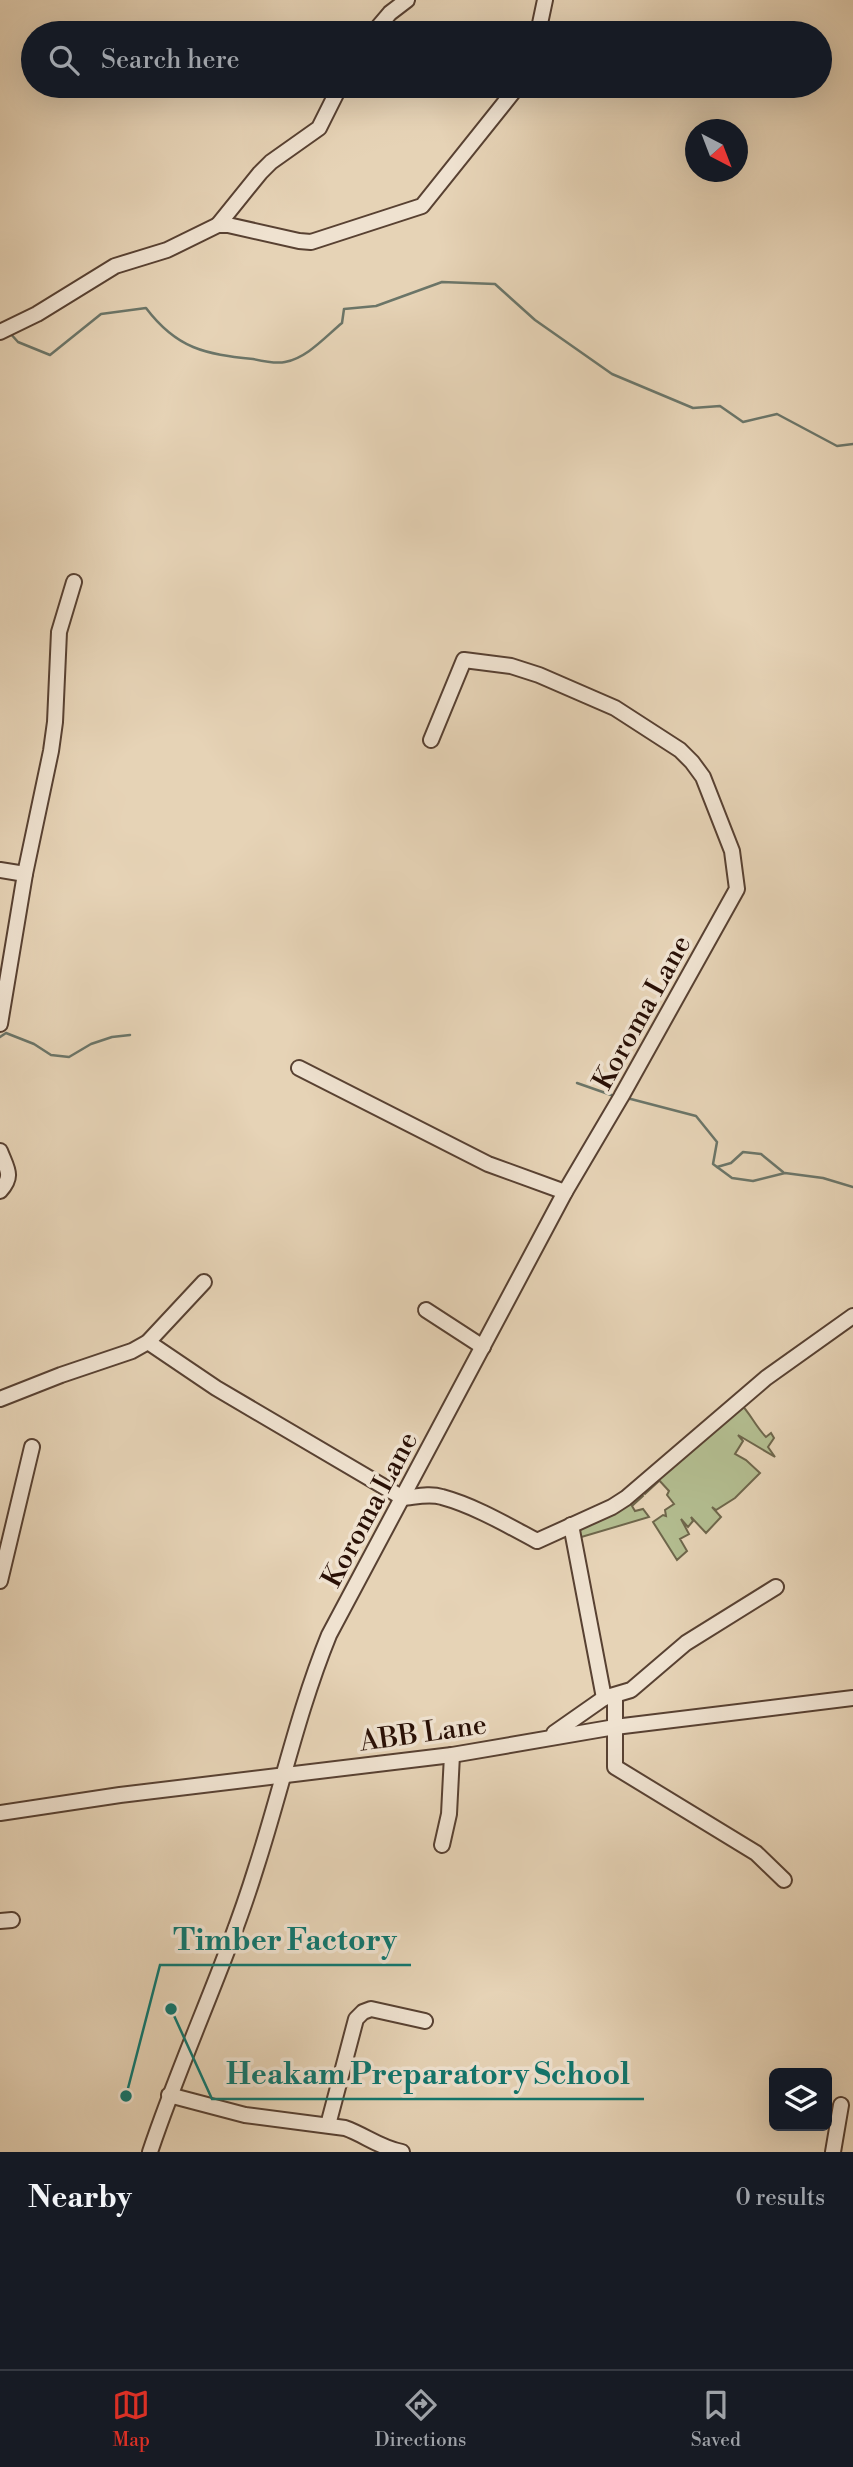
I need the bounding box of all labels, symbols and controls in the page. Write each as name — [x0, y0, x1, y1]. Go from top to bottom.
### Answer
search box — [21, 21, 832, 98]
icon: search — [45, 41, 83, 79]
text: Search here — [101, 44, 240, 76]
north arrow — [685, 119, 748, 182]
street label: Koroma Lane — [585, 929, 699, 1096]
street label: Koroma Lane — [315, 1426, 426, 1594]
street label: ABB Lane — [356, 1707, 489, 1760]
callout: Timber Factory — [160, 1914, 411, 1965]
text: Timber Factory — [173, 1922, 398, 1960]
callout: Heakam Preparatory School — [212, 2048, 644, 2099]
text: Heakam Preparatory School — [226, 2056, 630, 2094]
map controls — [769, 2068, 832, 2131]
button: layers — [769, 2068, 832, 2131]
text: Nearby — [28, 2179, 132, 2217]
text: 0 results — [735, 2184, 825, 2212]
tab: Map — [112, 2386, 150, 2452]
tab: Directions — [375, 2386, 466, 2452]
tab: Saved — [691, 2386, 741, 2452]

